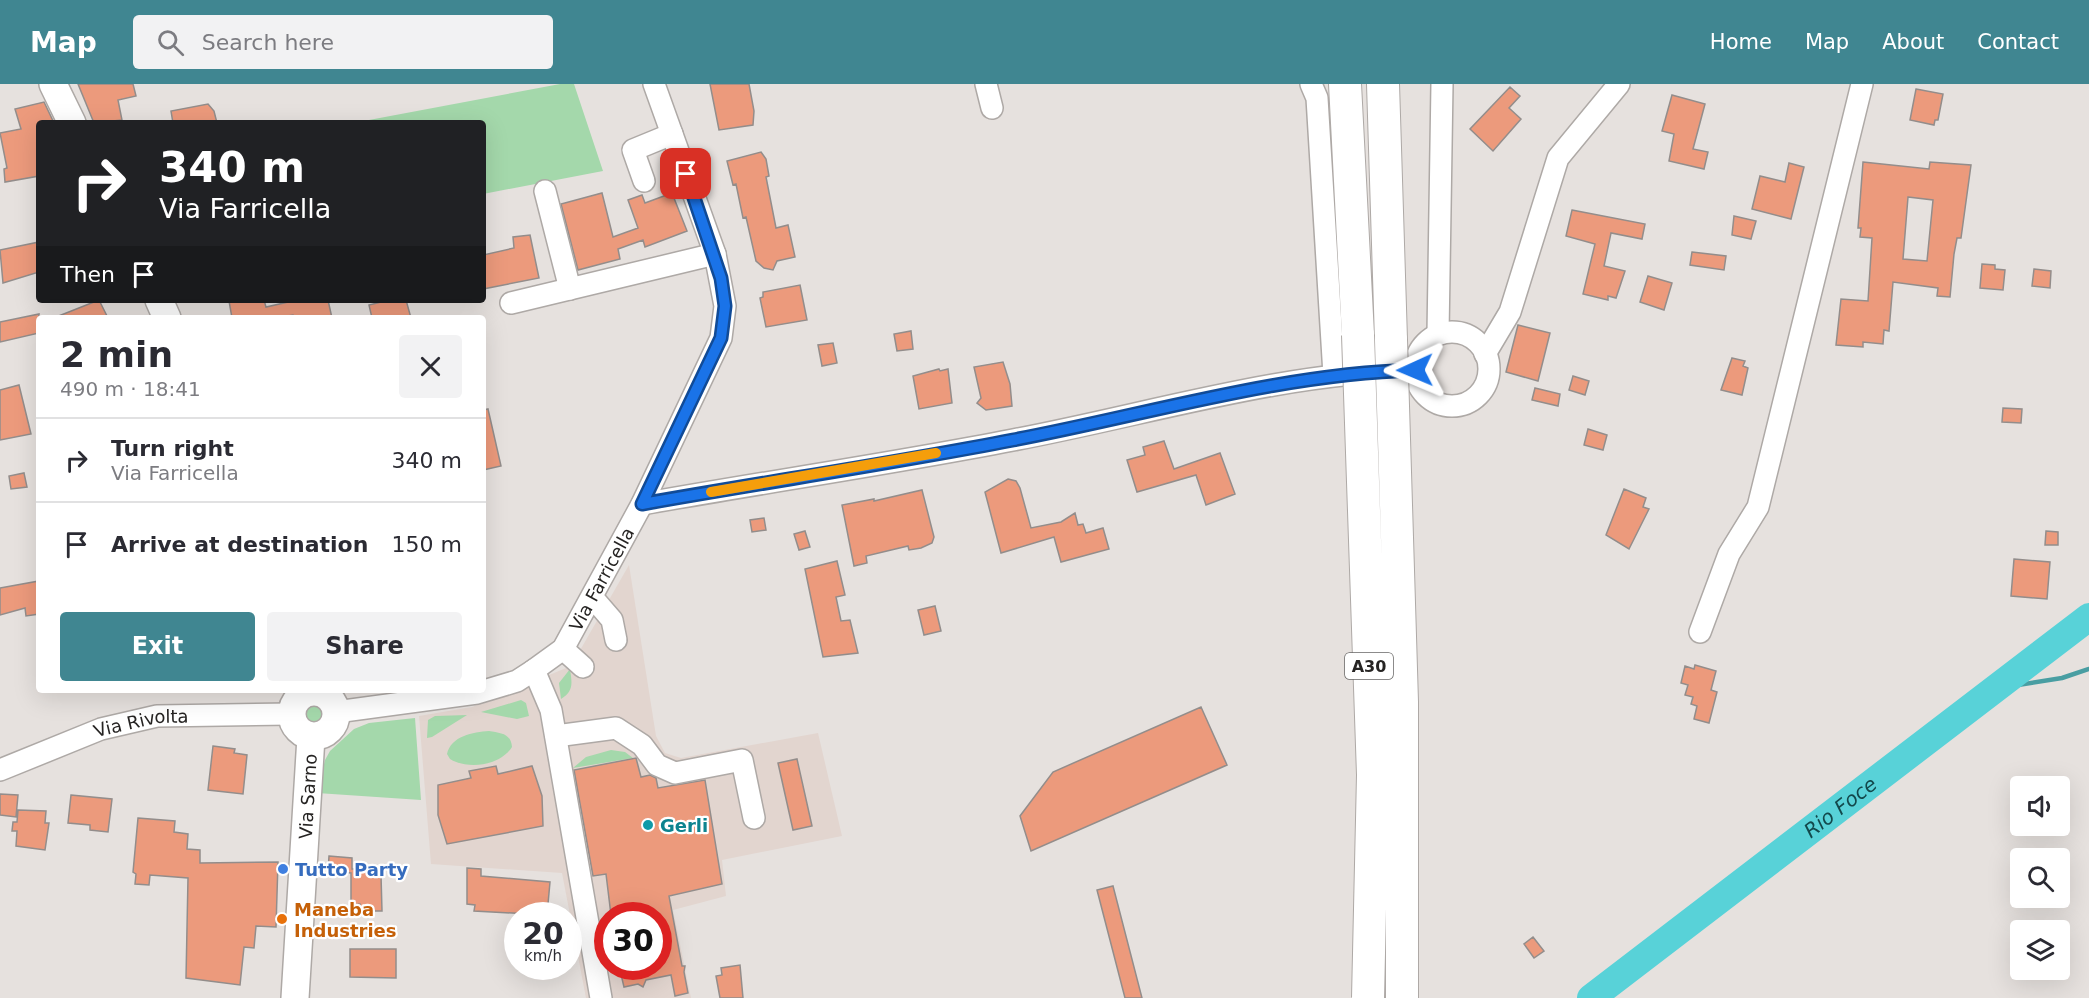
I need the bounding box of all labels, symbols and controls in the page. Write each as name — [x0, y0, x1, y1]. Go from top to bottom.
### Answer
search box — [133, 15, 553, 69]
text: Map — [30, 26, 97, 59]
icon: search — [154, 26, 187, 59]
text: Search here — [202, 30, 334, 55]
text: Home — [1710, 30, 1772, 54]
text: Map — [1805, 30, 1849, 54]
text: About — [1882, 30, 1944, 54]
text: Contact — [1977, 30, 2059, 54]
text: 340 m — [159, 143, 305, 192]
icon: right — [60, 144, 138, 222]
pin — [660, 148, 711, 199]
icon: arrive — [669, 157, 702, 190]
text: Via Farricella — [159, 193, 331, 224]
icon: arrive — [127, 258, 160, 291]
text: Then — [60, 262, 115, 287]
text: 2 min — [60, 334, 173, 375]
button: close — [399, 335, 462, 398]
position arrow — [1383, 338, 1447, 402]
text: 490 m · 18:41 — [60, 377, 201, 401]
text: Turn right — [111, 436, 234, 461]
icon: right — [60, 444, 93, 477]
text: 340 m — [392, 448, 462, 473]
text: Via Farricella — [111, 461, 239, 485]
street label: Via Farricella — [565, 523, 638, 634]
icon: arrive — [60, 528, 93, 561]
text: Arrive at destination — [111, 532, 368, 557]
text: 150 m — [392, 532, 462, 557]
button: Exit — [60, 612, 255, 681]
button: Share — [267, 612, 462, 681]
road number: A30 — [1345, 653, 1393, 679]
street label: Via Rivolta — [91, 705, 189, 741]
street label: Via Sarno — [294, 753, 320, 840]
water label: Rio Foce — [1799, 772, 1881, 843]
map controls — [2010, 776, 2070, 980]
button: sound — [2010, 776, 2070, 836]
place label: Gerli — [660, 815, 708, 836]
marker: Gerli — [641, 818, 655, 832]
button: search — [2010, 848, 2070, 908]
place label: Tutto Party — [295, 859, 408, 880]
marker: Tutto Party — [276, 862, 290, 876]
place label: Maneba Industries — [294, 899, 397, 941]
speed limit sign: 30 — [594, 902, 672, 980]
marker: Maneba Industries — [275, 912, 289, 926]
text: 20 — [522, 916, 564, 951]
button: layers — [2010, 920, 2070, 980]
text: km/h — [524, 947, 562, 965]

